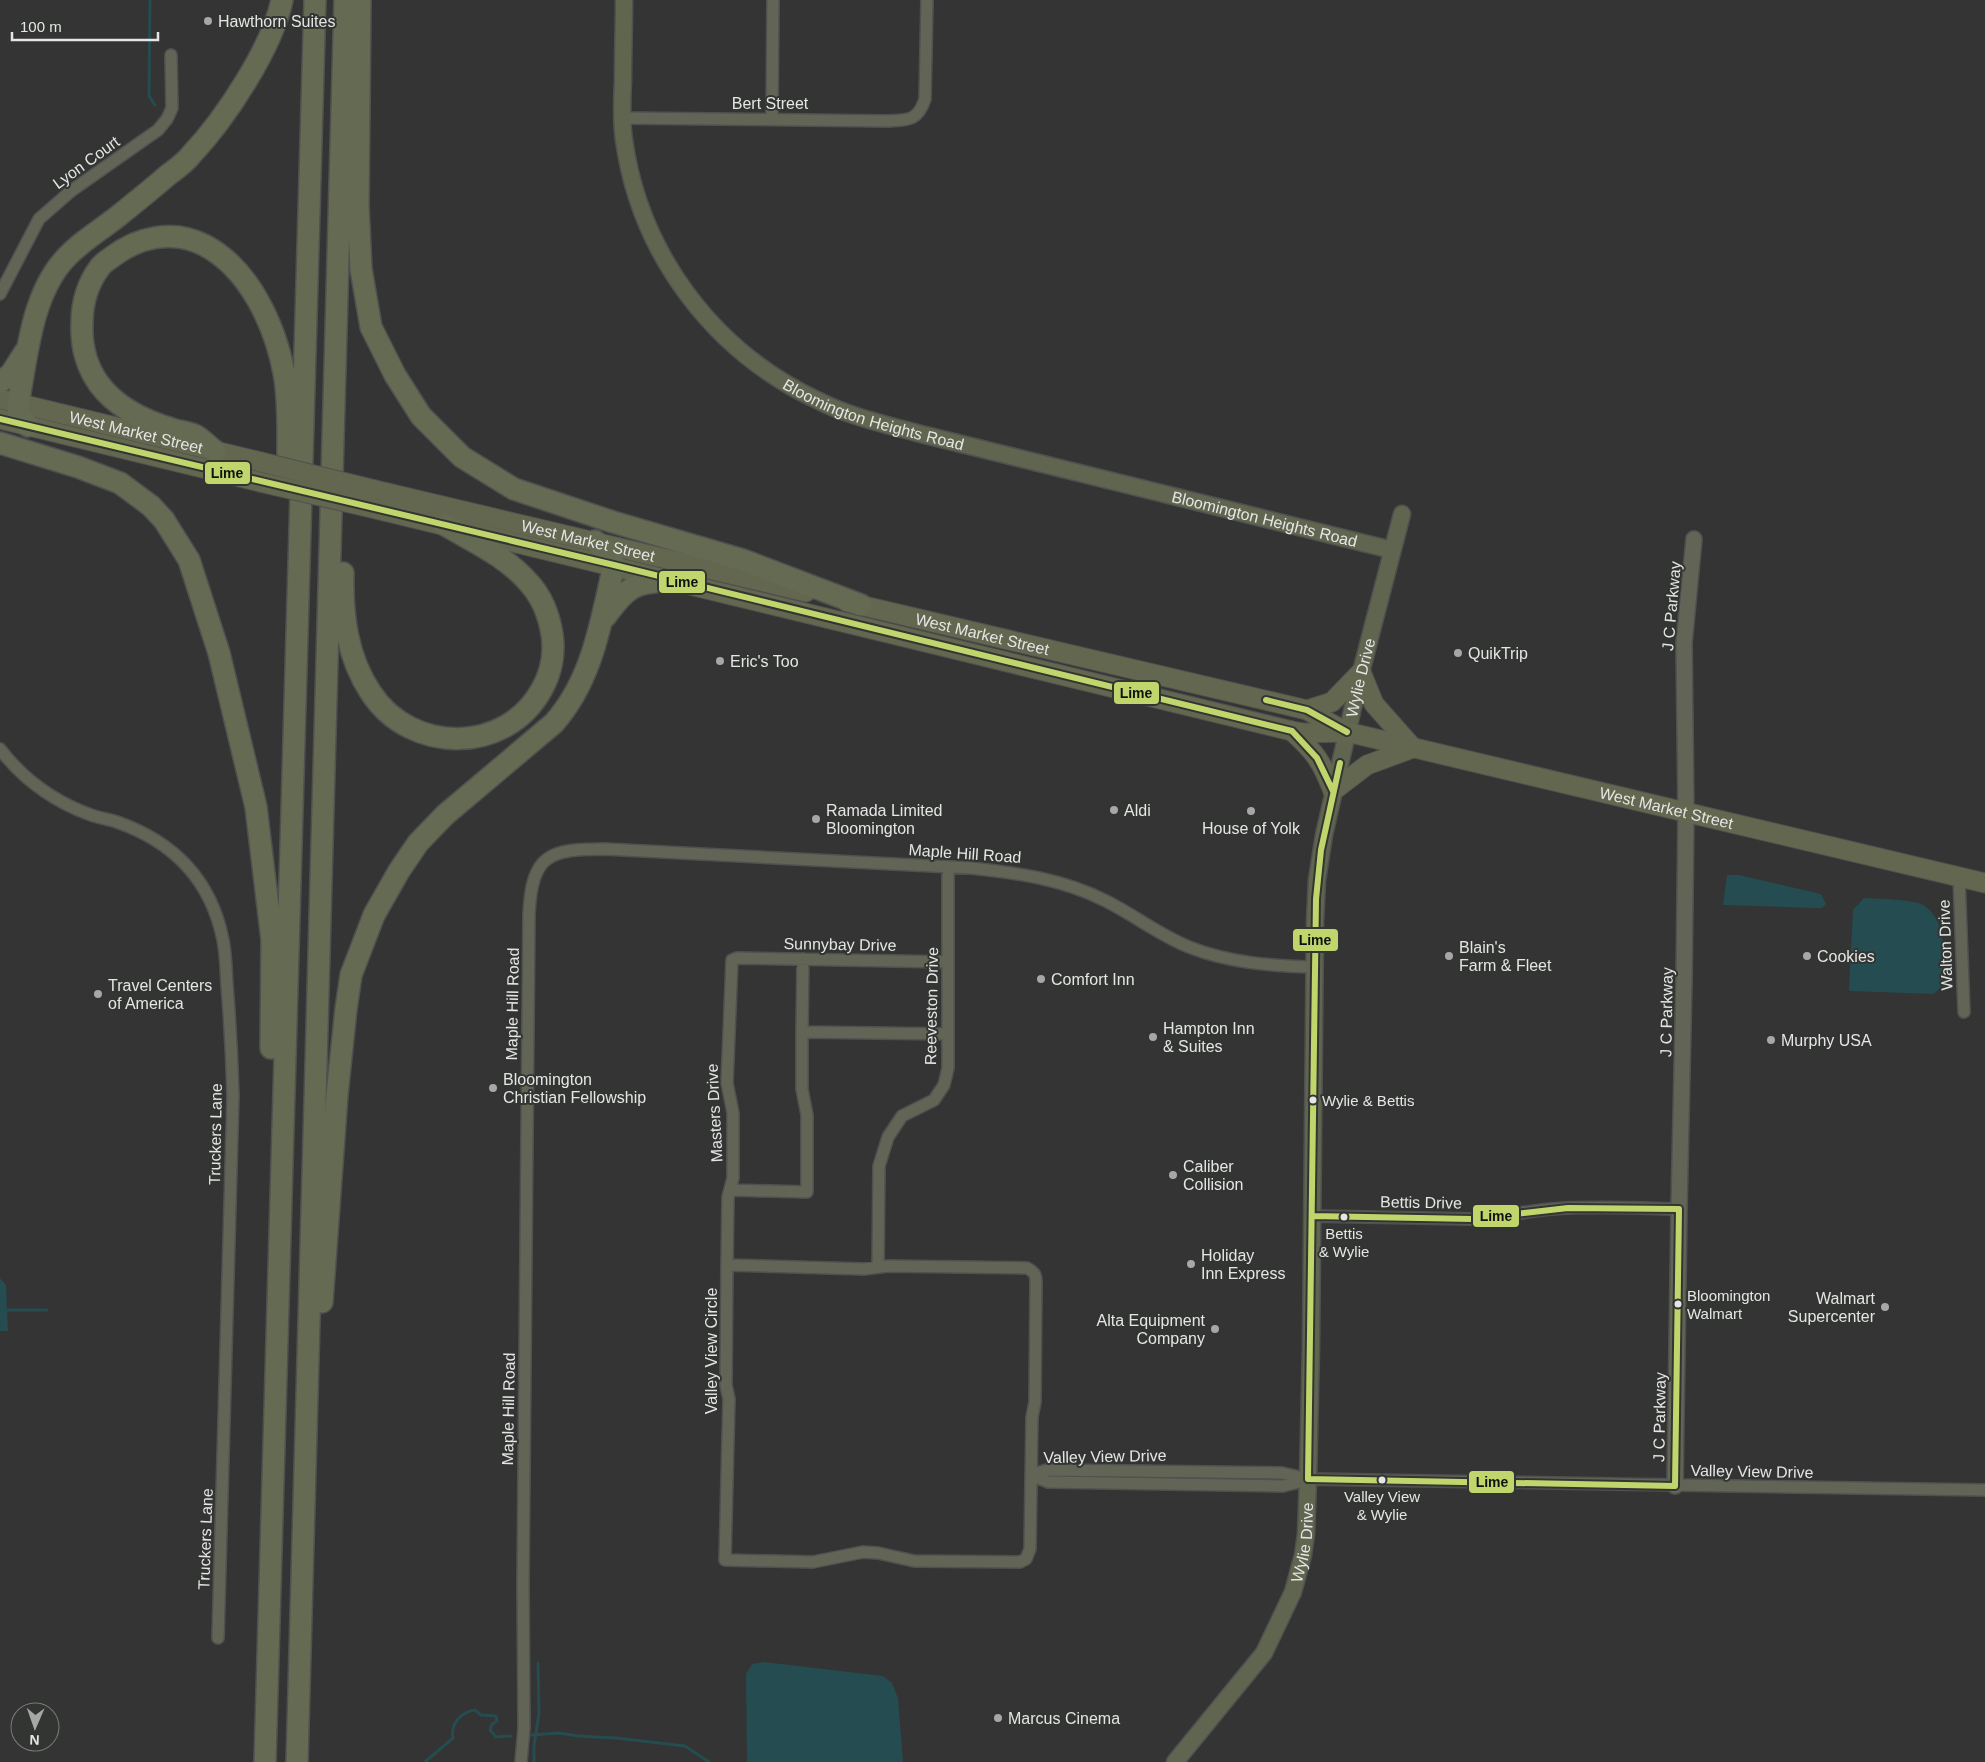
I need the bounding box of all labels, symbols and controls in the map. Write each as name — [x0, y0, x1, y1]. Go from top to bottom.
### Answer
scale bar — [12, 10, 159, 42]
place label: Hawthorn Suites — [218, 13, 335, 30]
marker: Hawthorn Suites — [202, 15, 214, 27]
text: 100 m — [20, 18, 62, 35]
street label: Bert Street — [732, 95, 809, 112]
street label: Lyon Court — [50, 132, 123, 192]
street label: Bloomington Heights Road — [780, 376, 966, 453]
street label: West Market Street — [68, 408, 205, 457]
line badge: Lime — [204, 461, 251, 485]
text: Lime — [211, 465, 244, 481]
street label: Bloomington Heights Road — [1170, 488, 1359, 550]
street label: West Market Street — [520, 517, 657, 565]
street label: J C Parkway — [1659, 561, 1684, 652]
line badge: Lime — [658, 570, 706, 594]
text: Lime — [666, 574, 699, 590]
street label: West Market Street — [914, 610, 1051, 658]
street label: Wylie Drive — [1343, 636, 1378, 719]
place label: QuikTrip — [1468, 645, 1528, 662]
marker: QuikTrip — [1452, 647, 1464, 659]
place label: Eric's Too — [730, 653, 799, 670]
marker: Eric's Too — [714, 655, 726, 667]
line badge: Lime — [1113, 681, 1160, 705]
text: Lime — [1120, 685, 1153, 701]
street label: West Market Street — [1598, 784, 1735, 832]
place label: Ramada Limited Bloomington — [826, 802, 943, 837]
place label: Aldi — [1124, 802, 1151, 819]
marker: Aldi — [1108, 804, 1120, 816]
marker: House of Yolk — [1245, 805, 1257, 817]
marker: Ramada Limited Bloomington — [810, 813, 822, 825]
place label: House of Yolk — [1202, 820, 1301, 837]
street label: Maple Hill Road — [908, 841, 1022, 866]
street label: Walton Drive — [1935, 899, 1956, 991]
line badge: Lime — [1292, 928, 1339, 952]
text: Lime — [1299, 932, 1332, 948]
street label: Sunnybay Drive — [783, 935, 897, 954]
place label: Blain's Farm & Fleet — [1459, 939, 1552, 974]
street label: Maple Hill Road — [503, 947, 522, 1061]
street label: Reeveston Drive — [922, 947, 941, 1065]
place label: Cookies — [1817, 948, 1875, 965]
marker: Blain's Farm & Fleet — [1443, 950, 1455, 962]
marker: Cookies — [1801, 950, 1813, 962]
street label: J C Parkway — [1657, 967, 1676, 1057]
place label: Comfort Inn — [1051, 971, 1135, 988]
marker: Comfort Inn — [1035, 973, 1047, 985]
place label: Travel Centers of America — [108, 977, 212, 1012]
marker: Travel Centers of America — [92, 988, 104, 1000]
place label: Hampton Inn & Suites — [1163, 1020, 1255, 1055]
marker: Hampton Inn & Suites — [1147, 1031, 1159, 1043]
place label: Murphy USA — [1781, 1032, 1872, 1049]
marker: Murphy USA — [1765, 1034, 1777, 1046]
street label: Masters Drive — [703, 1063, 726, 1163]
place label: Bloomington Christian Fellowship — [503, 1071, 646, 1106]
marker: Bloomington Christian Fellowship — [487, 1082, 499, 1094]
street label: Truckers Lane — [206, 1083, 225, 1185]
place label: Wylie & Bettis — [1322, 1092, 1414, 1109]
marker: Wylie & Bettis — [1308, 1095, 1318, 1105]
place label: Caliber Collision — [1183, 1158, 1243, 1193]
marker: Caliber Collision — [1167, 1169, 1179, 1181]
street label: Bettis Drive — [1380, 1193, 1462, 1212]
line badge: Lime — [1472, 1204, 1520, 1228]
text: Lime — [1480, 1208, 1513, 1224]
marker: Bettis & Wylie — [1339, 1212, 1349, 1222]
place label: Bettis & Wylie — [1319, 1225, 1369, 1260]
place label: Holiday Inn Express — [1201, 1247, 1285, 1282]
marker: Holiday Inn Express — [1185, 1258, 1197, 1270]
place label: Bloomington Walmart — [1687, 1287, 1770, 1322]
street label: Valley View Circle — [703, 1288, 720, 1414]
place label: Walmart Supercenter — [1788, 1290, 1876, 1325]
marker: Bloomington Walmart — [1673, 1299, 1683, 1309]
marker: Walmart Supercenter — [1879, 1301, 1891, 1313]
place label: Alta Equipment Company — [1096, 1312, 1206, 1347]
marker: Alta Equipment Company — [1209, 1323, 1221, 1335]
street label: Maple Hill Road — [499, 1352, 518, 1466]
street label: J C Parkway — [1650, 1372, 1669, 1462]
street label: Valley View Drive — [1043, 1447, 1167, 1466]
street label: Valley View Drive — [1690, 1462, 1814, 1481]
line badge: Lime — [1468, 1470, 1515, 1494]
text: Lime — [1476, 1474, 1509, 1490]
marker: Valley View & Wylie — [1377, 1475, 1387, 1485]
street label: Truckers Lane — [195, 1488, 216, 1590]
place label: Valley View & Wylie — [1344, 1488, 1420, 1523]
street label: Wylie Drive — [1288, 1502, 1316, 1584]
north arrow — [10, 1702, 60, 1752]
place label: Marcus Cinema — [1008, 1710, 1120, 1727]
marker: Marcus Cinema — [992, 1712, 1004, 1724]
text: N — [29, 1732, 40, 1748]

